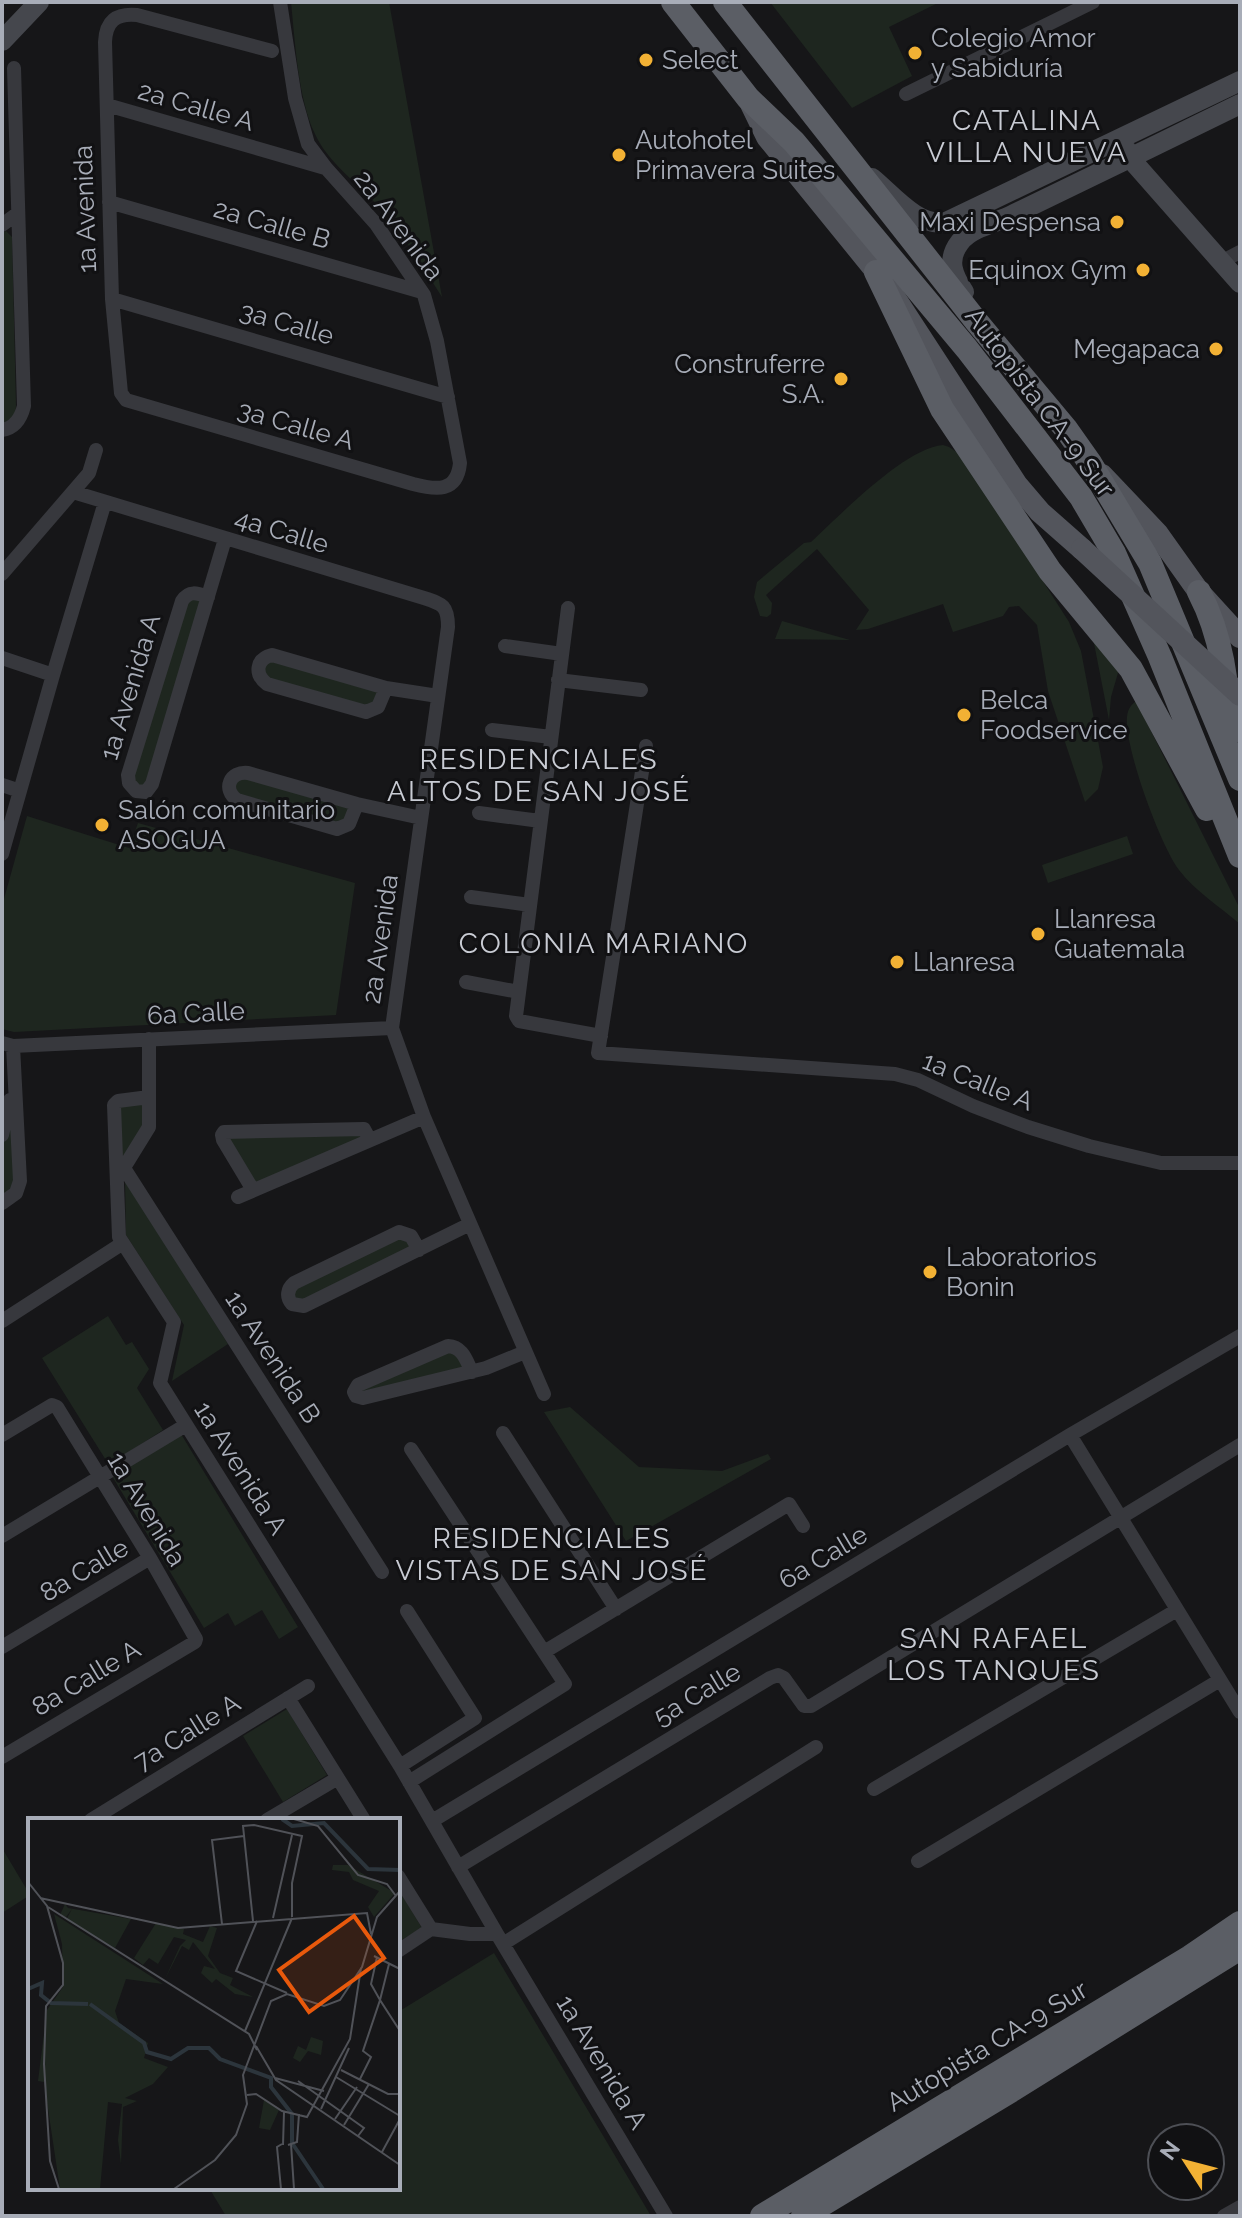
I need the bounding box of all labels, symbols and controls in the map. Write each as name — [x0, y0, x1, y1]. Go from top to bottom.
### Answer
place label: Colegio Amor y Sabiduría — [931, 23, 1096, 83]
marker: Colegio Amor y Sabiduría — [906, 44, 924, 62]
place label: Select — [662, 45, 739, 75]
marker: Select — [637, 51, 655, 69]
street label: 2a Calle A — [135, 75, 258, 137]
district label: CATALINA VILLA NUEVA — [926, 104, 1128, 169]
place label: Autohotel Primavera Suites — [635, 125, 835, 185]
street label: 1a Avenida — [68, 145, 102, 273]
marker: Autohotel Primavera Suites — [610, 146, 628, 164]
street label: 2a Avenida — [348, 164, 450, 286]
street label: 2a Calle B — [210, 193, 334, 255]
place label: Maxi Despensa — [919, 207, 1101, 237]
marker: Maxi Despensa — [1108, 213, 1126, 231]
place label: Equinox Gym — [968, 255, 1127, 285]
marker: Equinox Gym — [1134, 261, 1152, 279]
street label: 3a Calle — [237, 295, 337, 351]
street label: Autopista CA-9 Sur — [959, 302, 1121, 502]
place label: Megapaca — [1073, 334, 1200, 364]
marker: Megapaca — [1207, 340, 1225, 358]
place label: Construferre S.A. — [674, 349, 825, 409]
marker: Construferre S.A. — [832, 370, 850, 388]
street label: 3a Calle A — [234, 394, 358, 456]
street label: 4a Calle — [232, 503, 332, 559]
street label: 1a Avenida A — [94, 610, 167, 764]
place label: Belca Foodservice — [980, 685, 1127, 745]
marker: Belca Foodservice — [955, 706, 973, 724]
district label: RESIDENCIALES ALTOS DE SAN JOSÉ — [387, 743, 691, 808]
place label: Salón comunitario ASOGUA — [118, 795, 335, 855]
marker: Salón comunitario ASOGUA — [93, 816, 111, 834]
street label: 2a Avenida — [356, 873, 404, 1005]
place label: Llanresa Guatemala — [1054, 904, 1185, 964]
marker: Llanresa Guatemala — [1029, 925, 1047, 943]
district label: COLONIA MARIANO — [459, 927, 749, 960]
place label: Llanresa — [913, 947, 1015, 977]
marker: Llanresa — [888, 953, 906, 971]
street label: 6a Calle — [146, 995, 246, 1031]
street label: 1a Calle A — [918, 1045, 1038, 1117]
place label: Laboratorios Bonin — [946, 1242, 1097, 1302]
marker: Laboratorios Bonin — [921, 1263, 939, 1281]
street label: 1a Avenida B — [219, 1285, 327, 1429]
street label: 1a Avenida A — [188, 1396, 294, 1540]
street label: 1a Avenida — [101, 1447, 193, 1571]
street label: 6a Calle — [773, 1519, 873, 1595]
district label: RESIDENCIALES VISTAS DE SAN JOSÉ — [395, 1522, 709, 1587]
street label: 8a Calle — [34, 1532, 134, 1608]
district label: SAN RAFAEL LOS TANQUES — [887, 1622, 1101, 1687]
street label: 8a Calle A — [26, 1634, 146, 1722]
street label: 5a Calle — [648, 1656, 746, 1732]
street label: 7a Calle A — [128, 1687, 246, 1776]
inset map — [28, 1818, 400, 2190]
street label: Autopista CA-9 Sur — [881, 1974, 1093, 2118]
street label: 1a Avenida A — [550, 1990, 654, 2135]
north arrow — [1146, 2122, 1226, 2202]
text: N — [1154, 2136, 1185, 2165]

